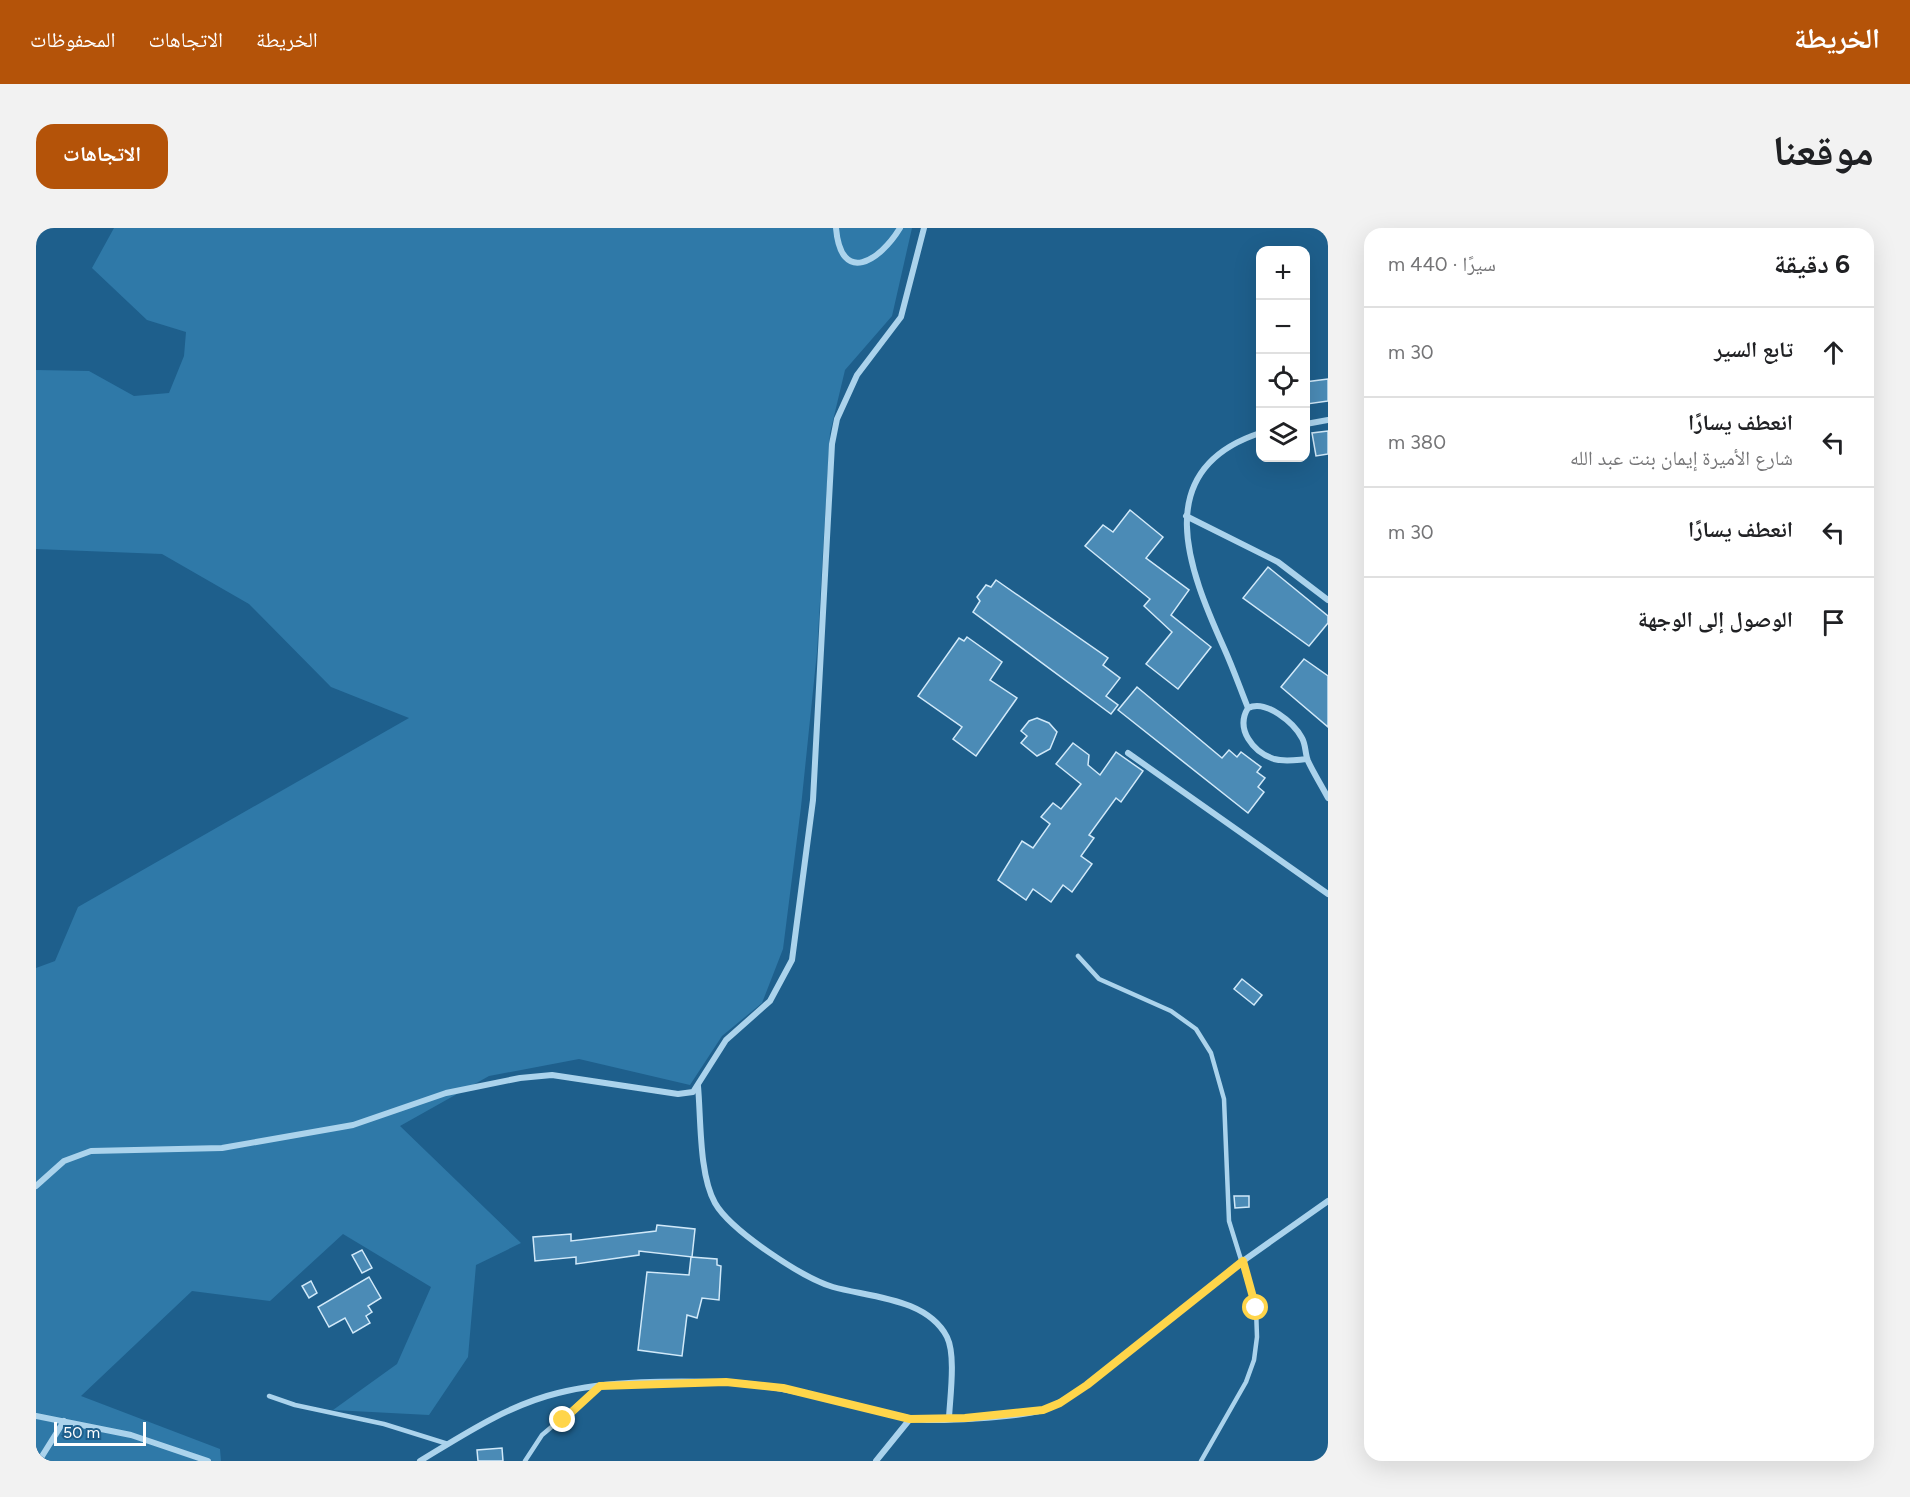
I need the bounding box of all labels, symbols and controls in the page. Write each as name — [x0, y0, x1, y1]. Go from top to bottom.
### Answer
text: الخريطة — [1794, 21, 1880, 55]
text: المحفوظات — [30, 27, 115, 52]
text: الاتجاهات — [148, 27, 223, 52]
text: الخريطة — [256, 27, 318, 52]
button: الاتجاهات — [36, 124, 168, 189]
text: موقعنا — [1773, 125, 1874, 176]
map controls — [1256, 246, 1310, 462]
button: + — [1256, 246, 1310, 300]
text: 6 دقيقة — [1774, 248, 1850, 280]
text: سيرًا · 440 m — [1388, 252, 1496, 276]
button: − — [1256, 300, 1310, 354]
text: تابع السير — [1714, 336, 1793, 363]
icon: ahead — [1817, 336, 1850, 369]
text: 30 m — [1388, 340, 1434, 364]
button: locate — [1256, 354, 1310, 408]
button: layers — [1256, 408, 1310, 462]
text: انعطف يسارًا — [1688, 409, 1793, 436]
icon: left — [1817, 426, 1850, 459]
text: 380 m — [1388, 430, 1446, 454]
text: شارع الأميرة إيمان بنت عبد الله — [1570, 446, 1793, 470]
text: انعطف يسارًا — [1688, 516, 1793, 543]
icon: left — [1817, 516, 1850, 549]
text: 30 m — [1388, 520, 1434, 544]
text: الوصول إلى الوجهة — [1638, 606, 1793, 633]
icon: arrive — [1817, 606, 1850, 639]
route start — [1242, 1294, 1268, 1320]
route end — [549, 1406, 575, 1432]
scale bar — [54, 1419, 146, 1446]
text: 50 m — [63, 1423, 100, 1442]

